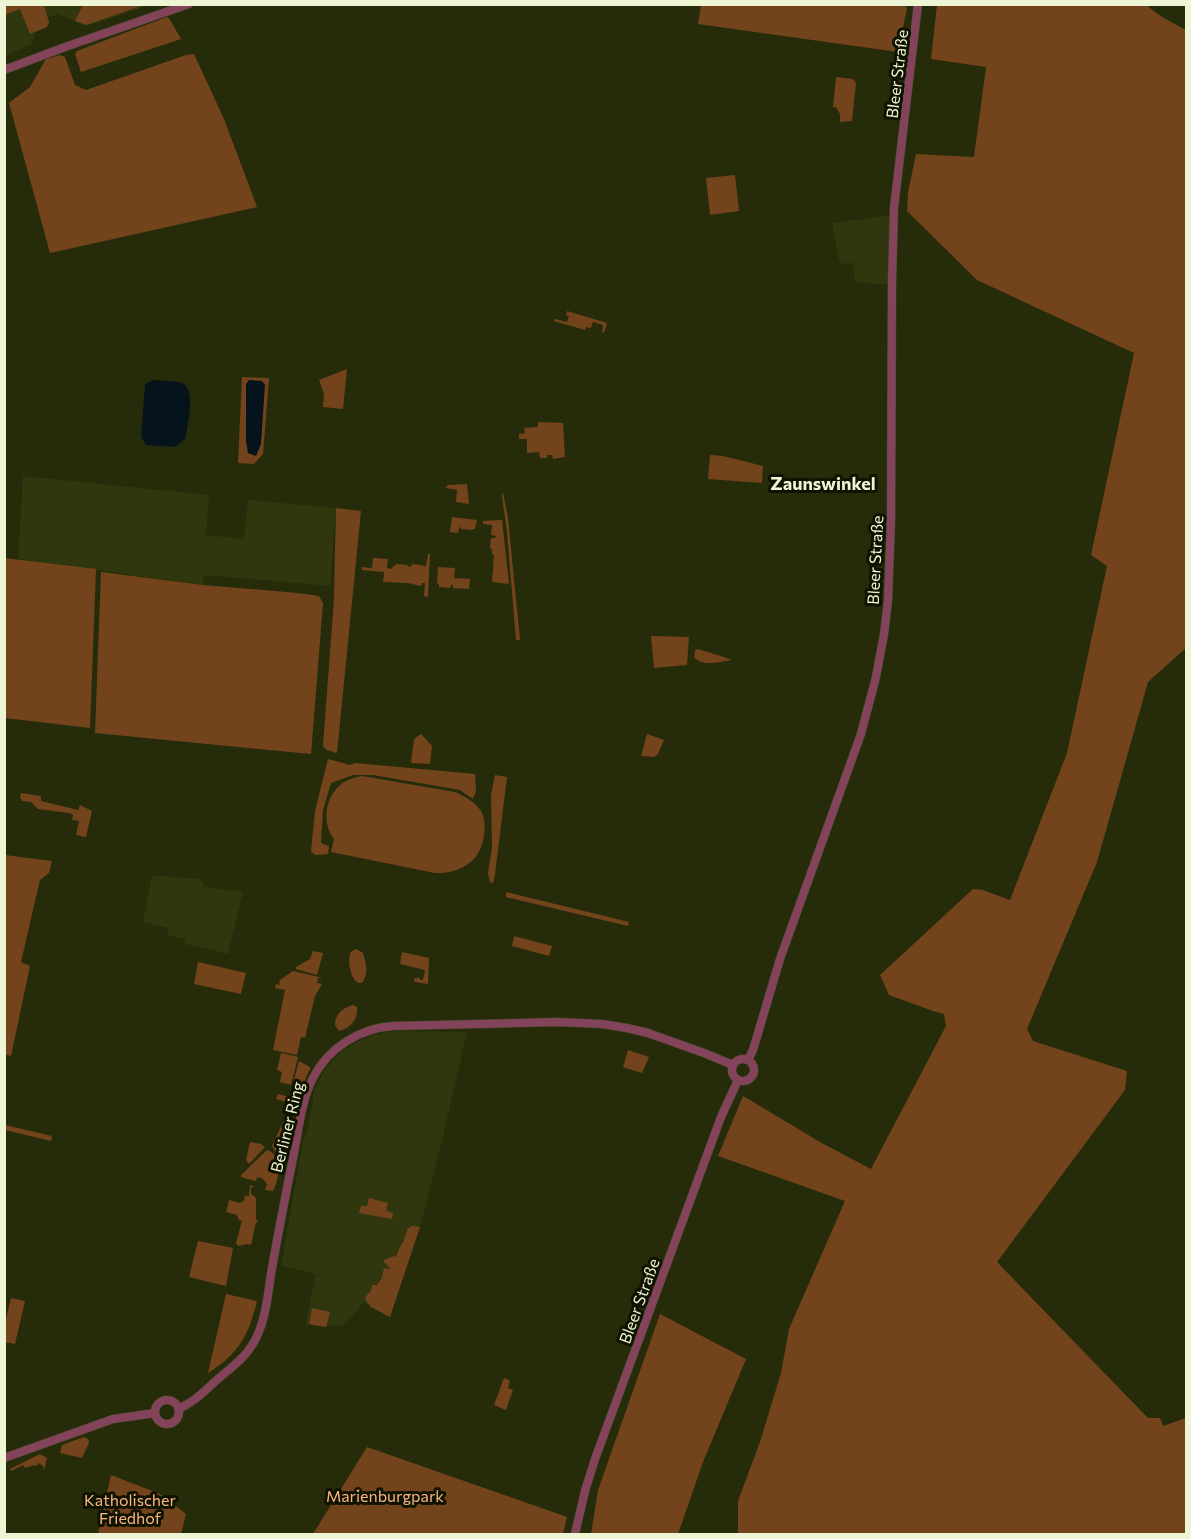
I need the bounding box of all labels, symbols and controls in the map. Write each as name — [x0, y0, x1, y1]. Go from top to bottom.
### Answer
street label: Bleer Straße — [882, 28, 911, 119]
district label: Zaunswinkel — [770, 472, 876, 494]
street label: Bleer Straße — [863, 515, 886, 605]
street label: Berliner Ring — [266, 1079, 307, 1174]
street label: Bleer Straße — [614, 1256, 663, 1346]
park label: Marienburgpark — [326, 1486, 444, 1505]
park label: Katholischer Friedhof — [84, 1490, 176, 1527]

